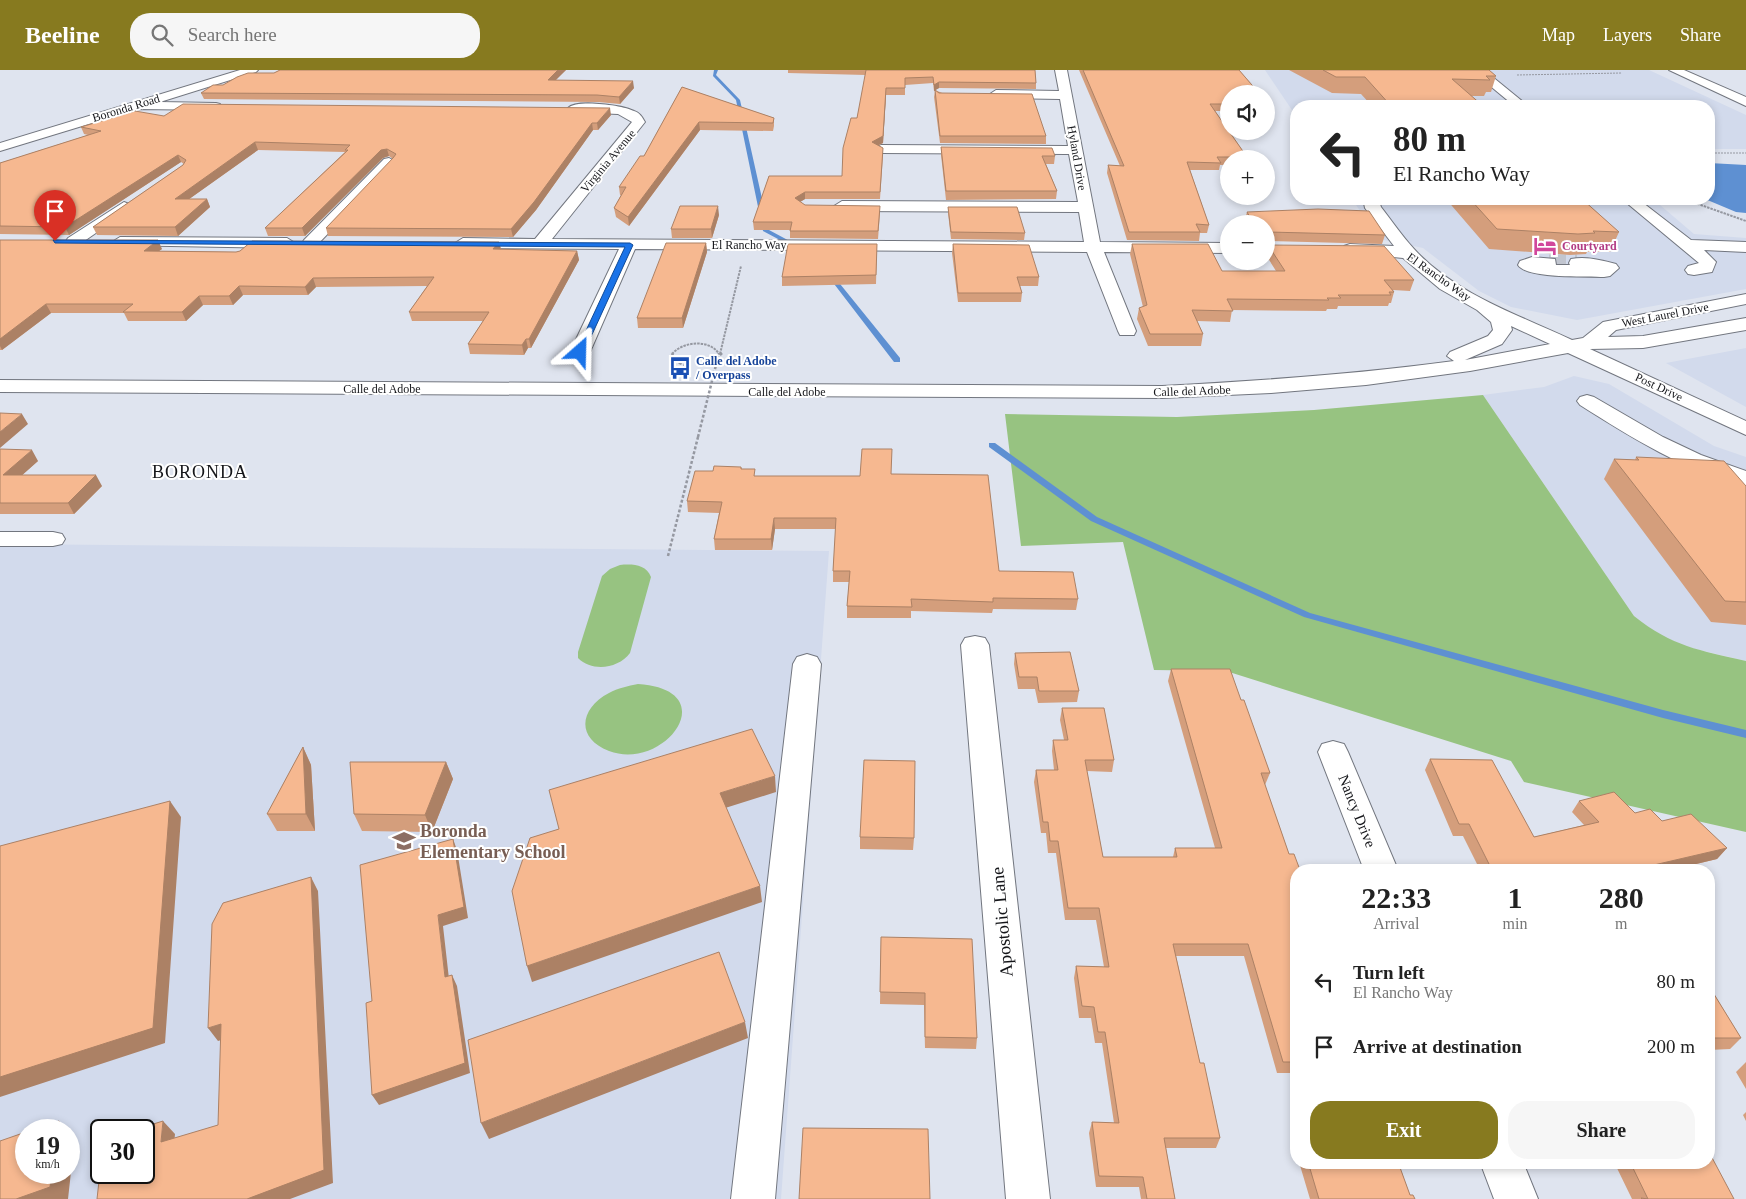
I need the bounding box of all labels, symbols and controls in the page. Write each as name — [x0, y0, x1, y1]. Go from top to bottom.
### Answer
search box — [130, 13, 480, 58]
icon: search — [148, 21, 176, 49]
text: Beeline — [25, 22, 100, 48]
text: Search here — [188, 24, 277, 45]
text: Map — [1542, 25, 1575, 45]
text: Layers — [1603, 25, 1652, 45]
text: Share — [1680, 25, 1721, 45]
map controls — [1220, 85, 1275, 270]
button: sound — [1220, 85, 1275, 140]
street label: Boronda Road — [91, 91, 161, 125]
icon: left — [1310, 120, 1375, 185]
text: 80 m — [1393, 120, 1466, 159]
street label: Hyland Drive — [1064, 124, 1090, 192]
street label: Virginia Avenue — [578, 127, 638, 195]
button: + — [1220, 150, 1275, 205]
text: El Rancho Way — [1393, 161, 1530, 186]
pin — [34, 190, 76, 241]
icon: arrive — [41, 197, 69, 225]
button: − — [1220, 215, 1275, 270]
hotel icon: Courtyard — [1532, 233, 1558, 259]
street label: El Rancho Way — [712, 238, 786, 252]
place label: Courtyard — [1562, 239, 1617, 253]
street label: El Rancho Way — [1404, 250, 1474, 304]
street label: West Laurel Drive — [1620, 300, 1710, 330]
position arrow — [553, 325, 605, 377]
place label: Calle del Adobe / Overpass — [695, 354, 777, 382]
bus stop icon: Calle del Adobe / Overpass — [667, 355, 693, 381]
street label: Post Drive — [1633, 370, 1685, 404]
street label: Calle del Adobe — [343, 382, 421, 396]
street label: Calle del Adobe — [1153, 383, 1231, 399]
street label: Calle del Adobe — [748, 385, 826, 399]
district label: BORONDA — [152, 462, 248, 482]
street label: Nancy Drive — [1335, 772, 1379, 850]
place label: Boronda Elementary School — [420, 821, 566, 862]
school or university icon: Boronda Elementary School — [391, 828, 417, 854]
street label: Apostolic Lane — [987, 866, 1017, 978]
text: 22:33 — [1361, 881, 1431, 914]
text: 1 — [1507, 881, 1522, 914]
text: 280 — [1599, 881, 1644, 914]
text: Arrival — [1373, 915, 1419, 932]
text: min — [1503, 915, 1527, 932]
text: m — [1615, 915, 1627, 932]
text: Turn left — [1353, 962, 1425, 983]
icon: left — [1310, 968, 1338, 996]
text: 80 m — [1656, 971, 1695, 992]
text: El Rancho Way — [1353, 984, 1453, 1001]
icon: arrive — [1310, 1033, 1338, 1061]
text: Arrive at destination — [1353, 1036, 1522, 1057]
text: 200 m — [1647, 1036, 1695, 1057]
button: Exit — [1310, 1101, 1498, 1159]
button: Share — [1508, 1101, 1695, 1159]
speed limit sign: 30 — [90, 1119, 155, 1184]
text: 19 — [35, 1132, 60, 1159]
text: km/h — [35, 1157, 60, 1171]

